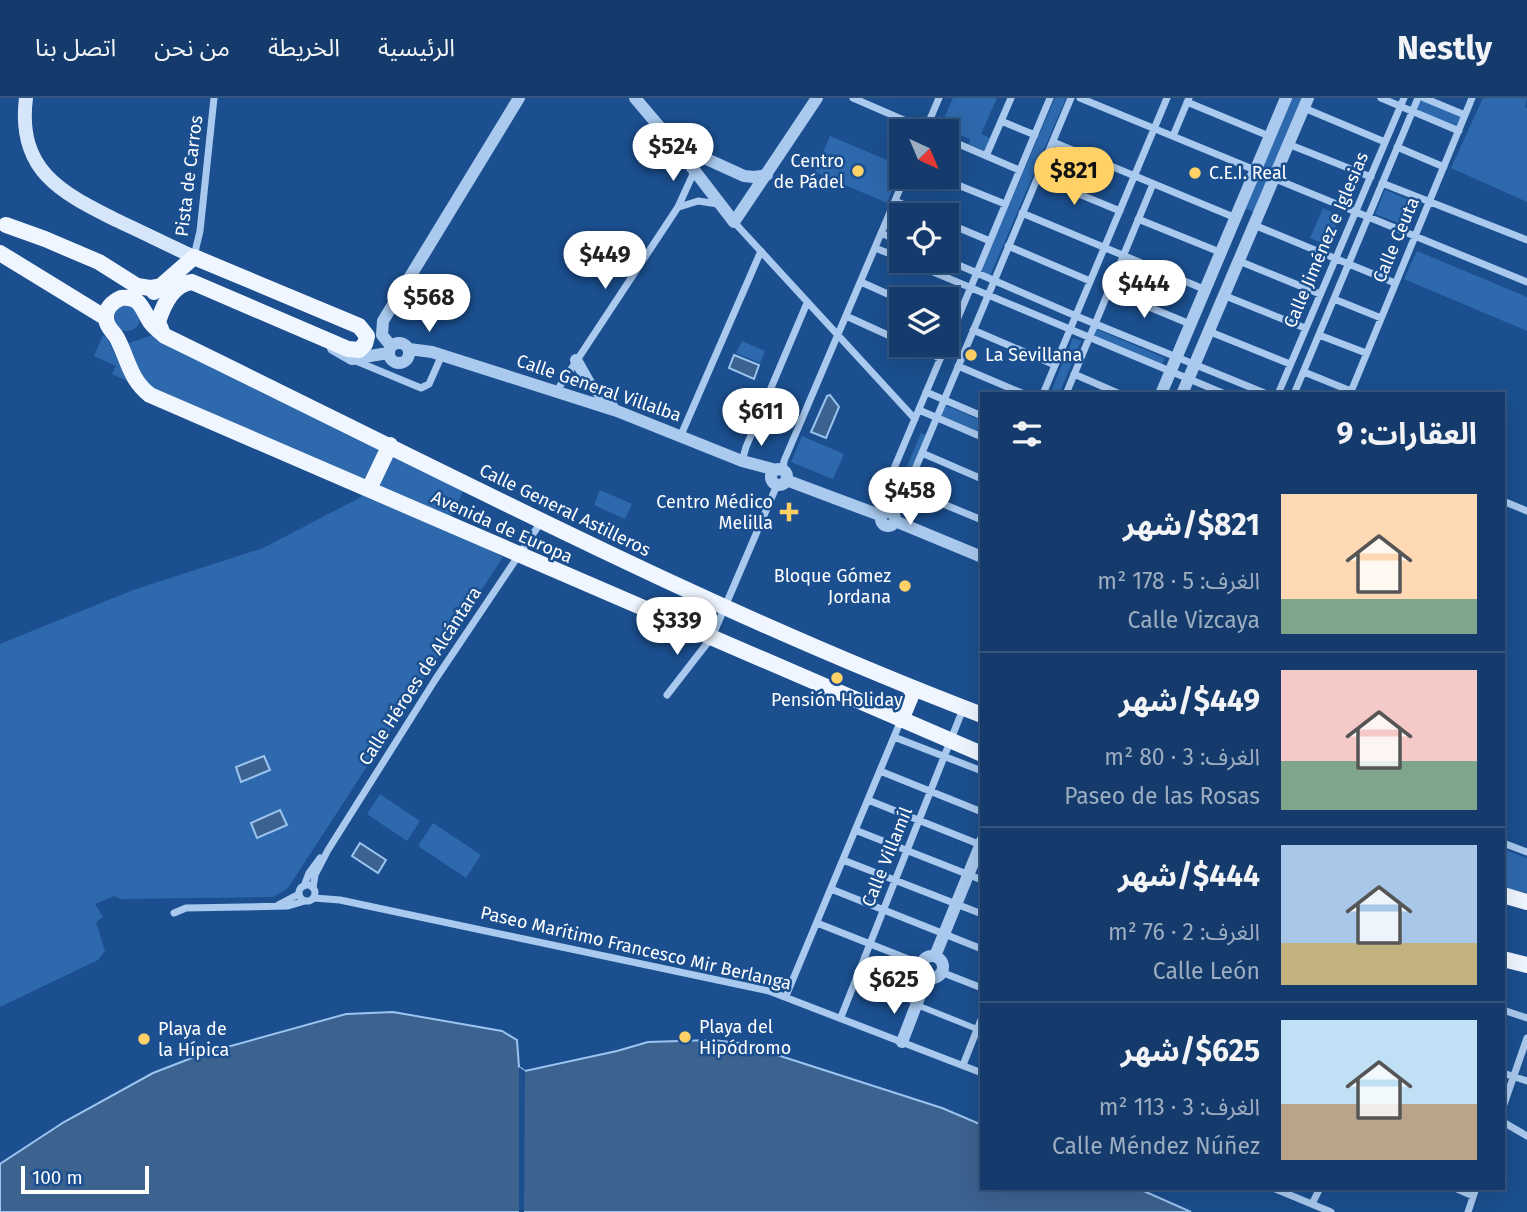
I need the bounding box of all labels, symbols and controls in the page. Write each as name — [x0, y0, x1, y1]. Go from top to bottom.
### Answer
text: Nestly — [1397, 28, 1492, 68]
text: اتصل بنا — [35, 34, 116, 62]
text: من نحن — [154, 34, 230, 62]
text: الخريطة — [268, 34, 340, 62]
text: الرئيسية — [378, 34, 455, 62]
street label: Pista de Carros — [171, 114, 207, 238]
north arrow — [889, 119, 959, 189]
map controls — [889, 119, 959, 357]
pin: $524 — [632, 123, 714, 183]
text: $524 — [649, 132, 697, 160]
pin: $821 — [1033, 148, 1115, 207]
street label: Calle Jiménez e Iglesias — [1279, 149, 1373, 331]
place label: Centro de Pádel — [774, 150, 844, 193]
text: $821 — [1050, 156, 1098, 184]
place label: C.E.I. Real — [1209, 162, 1287, 184]
marker: Centro de Pádel — [850, 163, 866, 179]
marker: C.E.I. Real — [1187, 165, 1203, 181]
street label: Calle Ceuta — [1368, 194, 1424, 286]
button: locate — [889, 203, 959, 273]
pin: $449 — [564, 232, 646, 291]
text: $449 — [579, 240, 631, 268]
pin: $444 — [1103, 260, 1185, 320]
text: $444 — [1118, 269, 1170, 297]
pin: $568 — [388, 274, 470, 334]
text: $568 — [403, 283, 455, 311]
button: layers — [889, 287, 959, 357]
place label: La Sevillana — [985, 344, 1082, 366]
marker: La Sevillana — [963, 347, 979, 363]
street label: Calle General Villalba — [514, 349, 684, 427]
pin: $611 — [720, 388, 802, 448]
text: $611 — [738, 397, 784, 425]
icon: filters — [1008, 415, 1046, 453]
text: العقارات: 9 — [1336, 416, 1477, 452]
street label: Calle General Astilleros — [476, 459, 654, 561]
pin: $458 — [869, 468, 951, 527]
text: $458 — [884, 476, 936, 504]
street label: Avenida de Europa — [428, 486, 576, 568]
place label: Centro Médico Melilla — [656, 491, 773, 534]
marker: Centro Médico Melilla — [779, 502, 799, 522]
text: $821/شهر — [1123, 507, 1260, 543]
icon: home — [1337, 522, 1421, 606]
place label: Bloque Gómez Jordana — [774, 565, 891, 608]
text: الغرف: 5 · 178 m² — [1097, 567, 1260, 595]
marker: Bloque Gómez Jordana — [897, 578, 913, 594]
street label: Calle Héroes de Alcántara — [354, 583, 486, 769]
pin: $339 — [636, 598, 718, 657]
text: $339 — [652, 606, 702, 634]
text: Calle Vizcaya — [1128, 606, 1260, 634]
marker: Pensión Holiday — [829, 670, 845, 686]
text: $449/شهر — [1119, 683, 1260, 719]
place label: Pensión Holiday — [771, 689, 903, 711]
icon: home — [1337, 698, 1421, 782]
text: الغرف: 3 · 80 m² — [1104, 743, 1260, 771]
text: Paseo de las Rosas — [1064, 782, 1260, 810]
street label: Calle Villamíl — [857, 804, 917, 910]
text: $444/شهر — [1118, 858, 1260, 894]
icon: home — [1337, 873, 1421, 957]
street label: Paseo Marítimo Francesco Mir Berlanga — [478, 901, 794, 995]
text: الغرف: 2 · 76 m² — [1108, 918, 1260, 946]
pin: $625 — [853, 956, 935, 1016]
text: Calle León — [1153, 957, 1260, 985]
text: $625 — [869, 965, 919, 993]
place label: Playa del Hipódromo — [699, 1016, 791, 1059]
place label: Playa de la Hípica — [158, 1018, 229, 1061]
marker: Playa del Hipódromo — [677, 1029, 693, 1045]
marker: Playa de la Hípica — [136, 1031, 152, 1047]
text: $625/شهر — [1121, 1033, 1260, 1069]
icon: home — [1337, 1048, 1421, 1132]
text: الغرف: 3 · 113 m² — [1099, 1093, 1260, 1121]
text: Calle Méndez Núñez — [1052, 1132, 1260, 1160]
scale bar — [21, 1163, 149, 1195]
text: 100 m — [32, 1166, 83, 1189]

